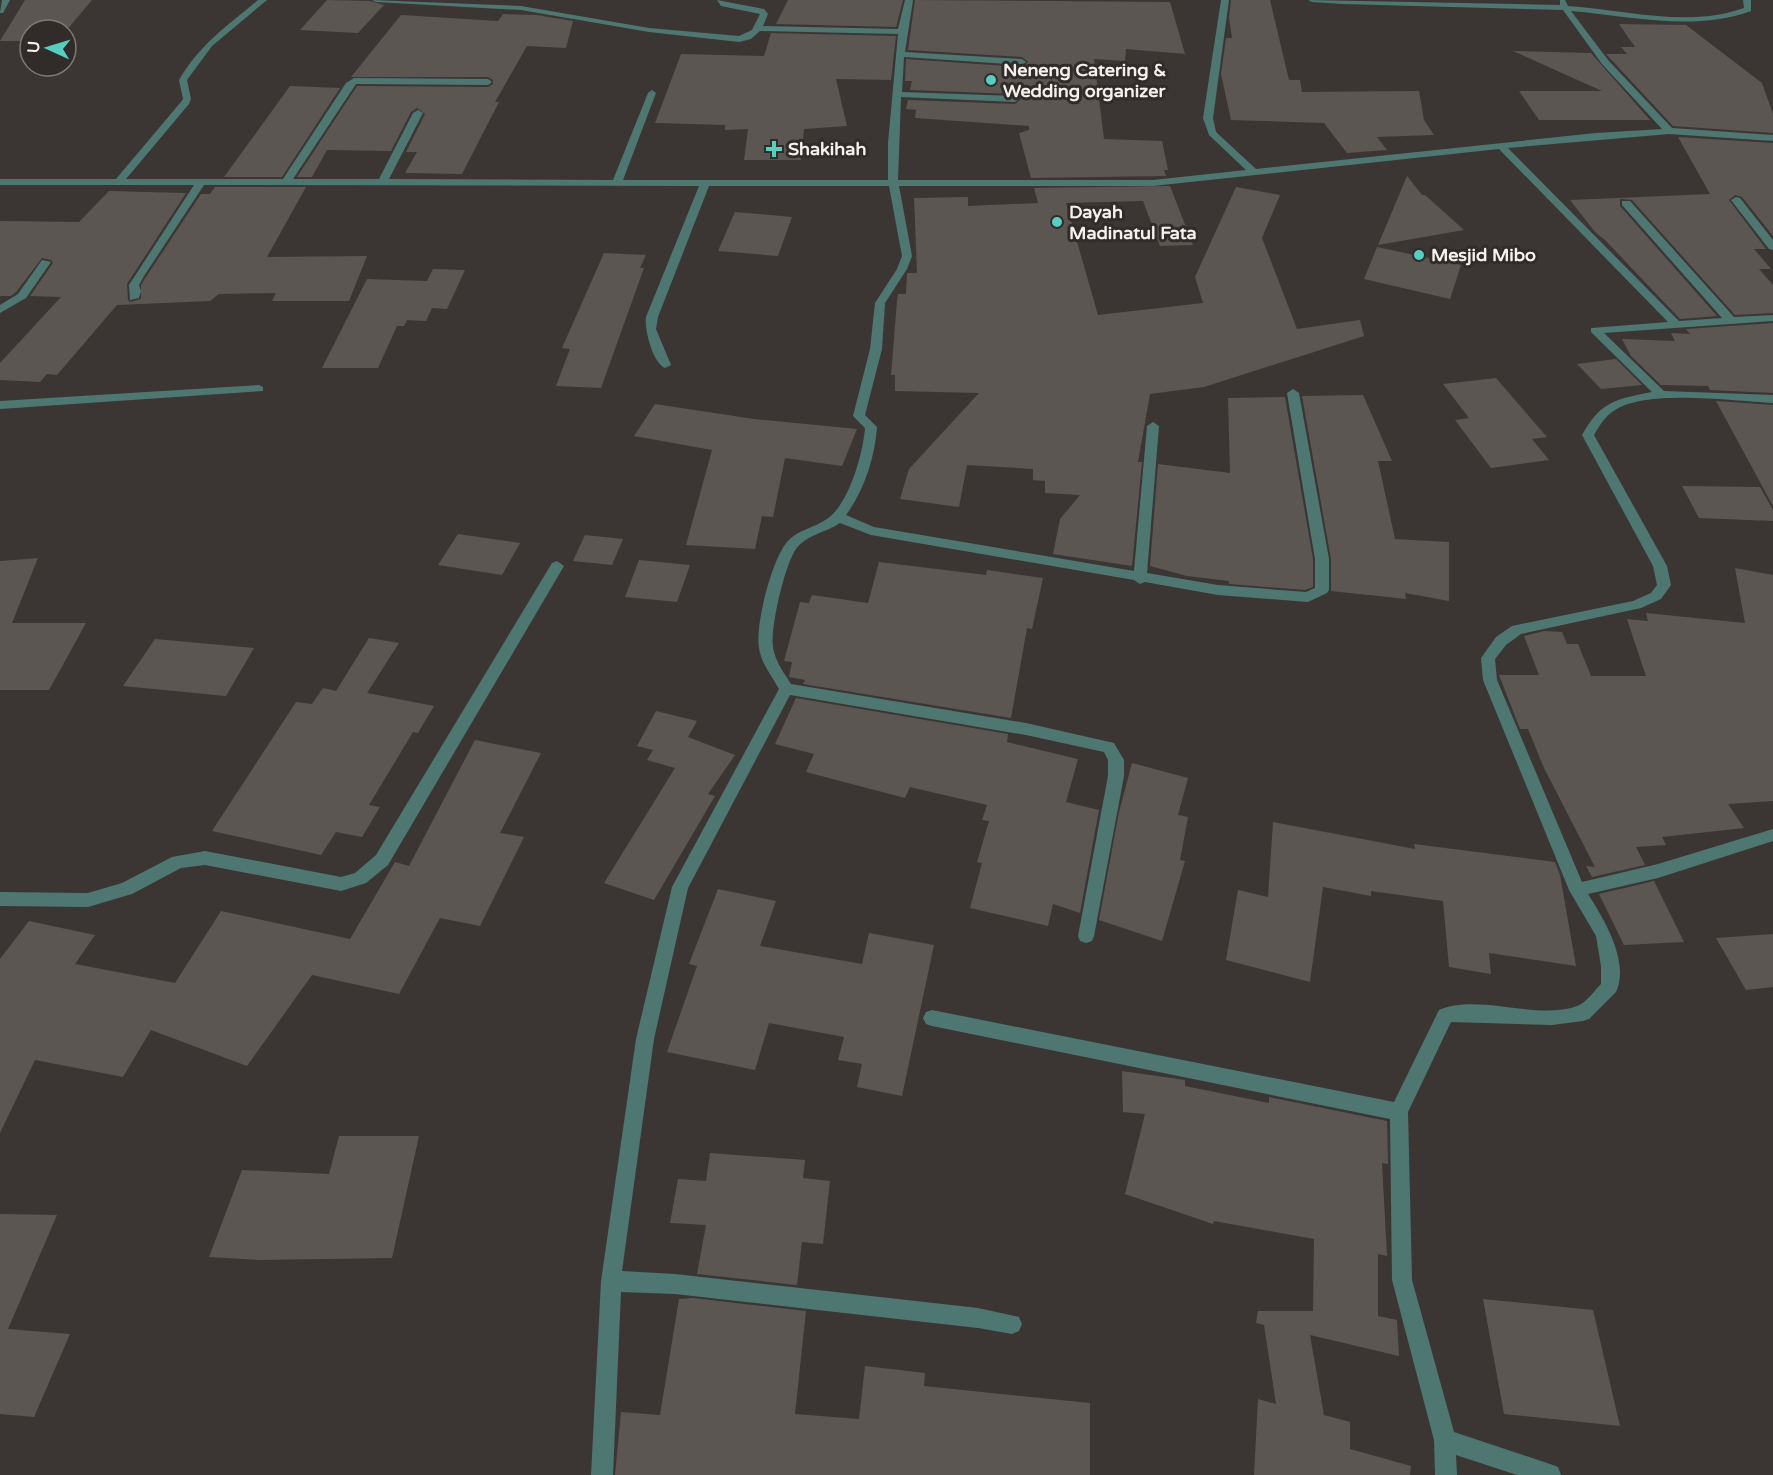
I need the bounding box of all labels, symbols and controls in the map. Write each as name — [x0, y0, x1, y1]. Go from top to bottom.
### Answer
north arrow — [18, 18, 78, 78]
text: U — [24, 40, 44, 54]
place label: Neneng Catering & Wedding organizer — [1003, 59, 1166, 102]
marker: Neneng Catering & Wedding organizer — [984, 73, 998, 87]
place label: Shakihah — [788, 138, 866, 160]
marker: Shakihah — [765, 140, 783, 158]
place label: Dayah Madinatul Fata — [1069, 201, 1197, 244]
marker: Dayah Madinatul Fata — [1050, 215, 1064, 229]
place label: Mesjid Mibo — [1431, 244, 1536, 266]
marker: Mesjid Mibo — [1412, 248, 1426, 262]

